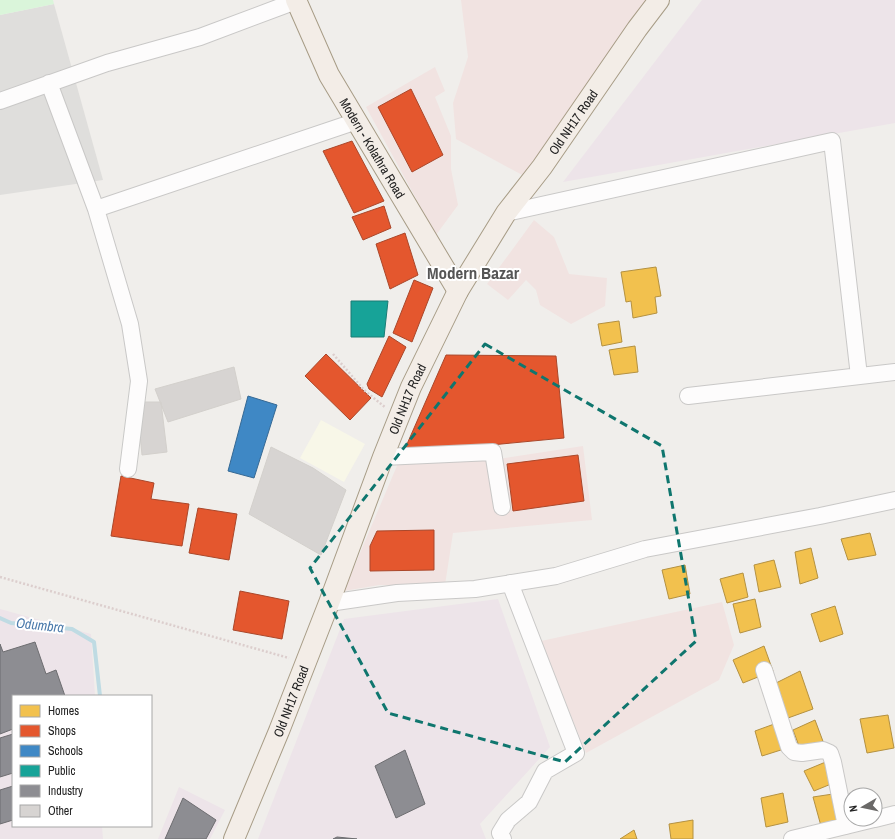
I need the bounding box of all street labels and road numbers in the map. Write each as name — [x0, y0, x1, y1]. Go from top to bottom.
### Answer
street label: Old NH17 Road — [545, 86, 601, 158]
street label: Modern - Kolathra Road — [336, 95, 409, 201]
street label: Old NH17 Road — [384, 361, 430, 437]
street label: Old NH17 Road — [269, 663, 312, 740]

